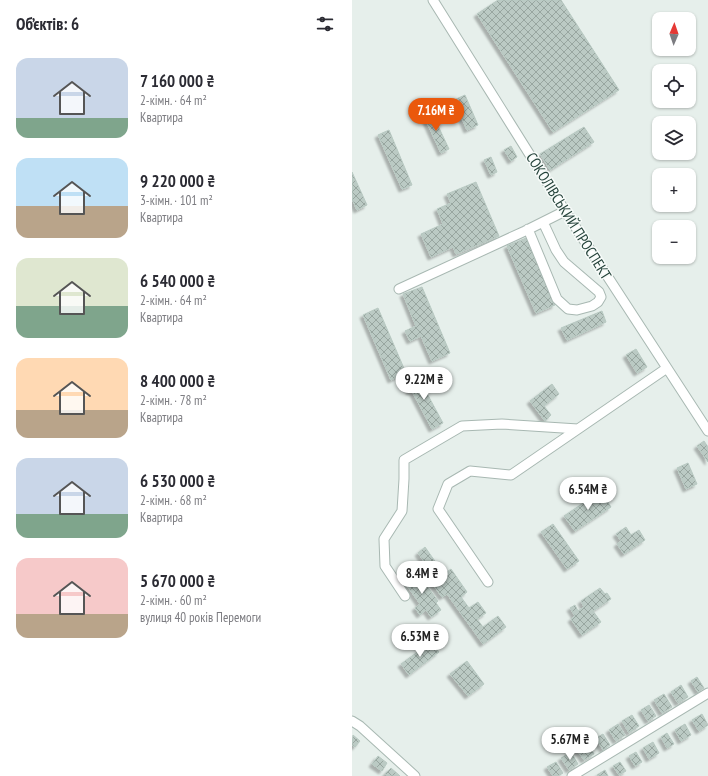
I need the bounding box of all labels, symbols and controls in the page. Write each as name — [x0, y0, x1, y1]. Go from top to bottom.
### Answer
north arrow — [652, 12, 696, 56]
map controls — [652, 12, 696, 264]
text: Об’єктів: 6 — [16, 13, 79, 35]
icon: filters — [314, 13, 336, 35]
button: locate — [652, 64, 696, 108]
text: 7 160 000 ₴ — [140, 70, 215, 92]
icon: home — [48, 74, 96, 122]
text: 2-кімн. · 64 m² — [140, 92, 207, 109]
pin: 7.16M ₴ — [399, 98, 473, 132]
text: 7.16M ₴ — [417, 102, 455, 119]
text: Квартира — [140, 109, 183, 126]
button: layers — [652, 116, 696, 160]
street label: СОКОЛІВСЬКИЙ ПРОСПЕКТ — [522, 149, 616, 283]
button: + — [652, 168, 696, 212]
text: 9 220 000 ₴ — [140, 170, 215, 192]
icon: home — [48, 174, 96, 222]
text: 3-кімн. · 101 m² — [140, 192, 213, 209]
text: Квартира — [140, 209, 183, 226]
button: − — [652, 220, 696, 264]
text: 6 540 000 ₴ — [140, 270, 215, 292]
icon: home — [48, 274, 96, 322]
text: 2-кімн. · 64 m² — [140, 292, 207, 309]
text: Квартира — [140, 309, 183, 326]
pin: 9.22M ₴ — [387, 367, 461, 401]
text: 8 400 000 ₴ — [140, 370, 215, 392]
text: 9.22M ₴ — [405, 371, 443, 388]
icon: home — [48, 374, 96, 422]
text: 2-кімн. · 78 m² — [140, 392, 207, 409]
text: Квартира — [140, 409, 183, 426]
text: 6 530 000 ₴ — [140, 470, 215, 492]
icon: home — [48, 474, 96, 522]
pin: 6.54M ₴ — [551, 477, 625, 511]
text: 6.54M ₴ — [569, 481, 607, 498]
text: 2-кімн. · 68 m² — [140, 492, 207, 509]
text: Квартира — [140, 509, 183, 526]
pin: 8.4M ₴ — [389, 561, 455, 595]
text: 8.4M ₴ — [406, 565, 438, 582]
text: 5 670 000 ₴ — [140, 570, 215, 592]
icon: home — [48, 574, 96, 622]
text: 2-кімн. · 60 m² — [140, 592, 207, 609]
text: вулиця 40 років Перемоги — [140, 609, 261, 626]
pin: 6.53M ₴ — [383, 624, 457, 658]
text: 6.53M ₴ — [401, 628, 439, 645]
pin: 5.67M ₴ — [533, 727, 607, 761]
text: 5.67M ₴ — [551, 731, 589, 748]

